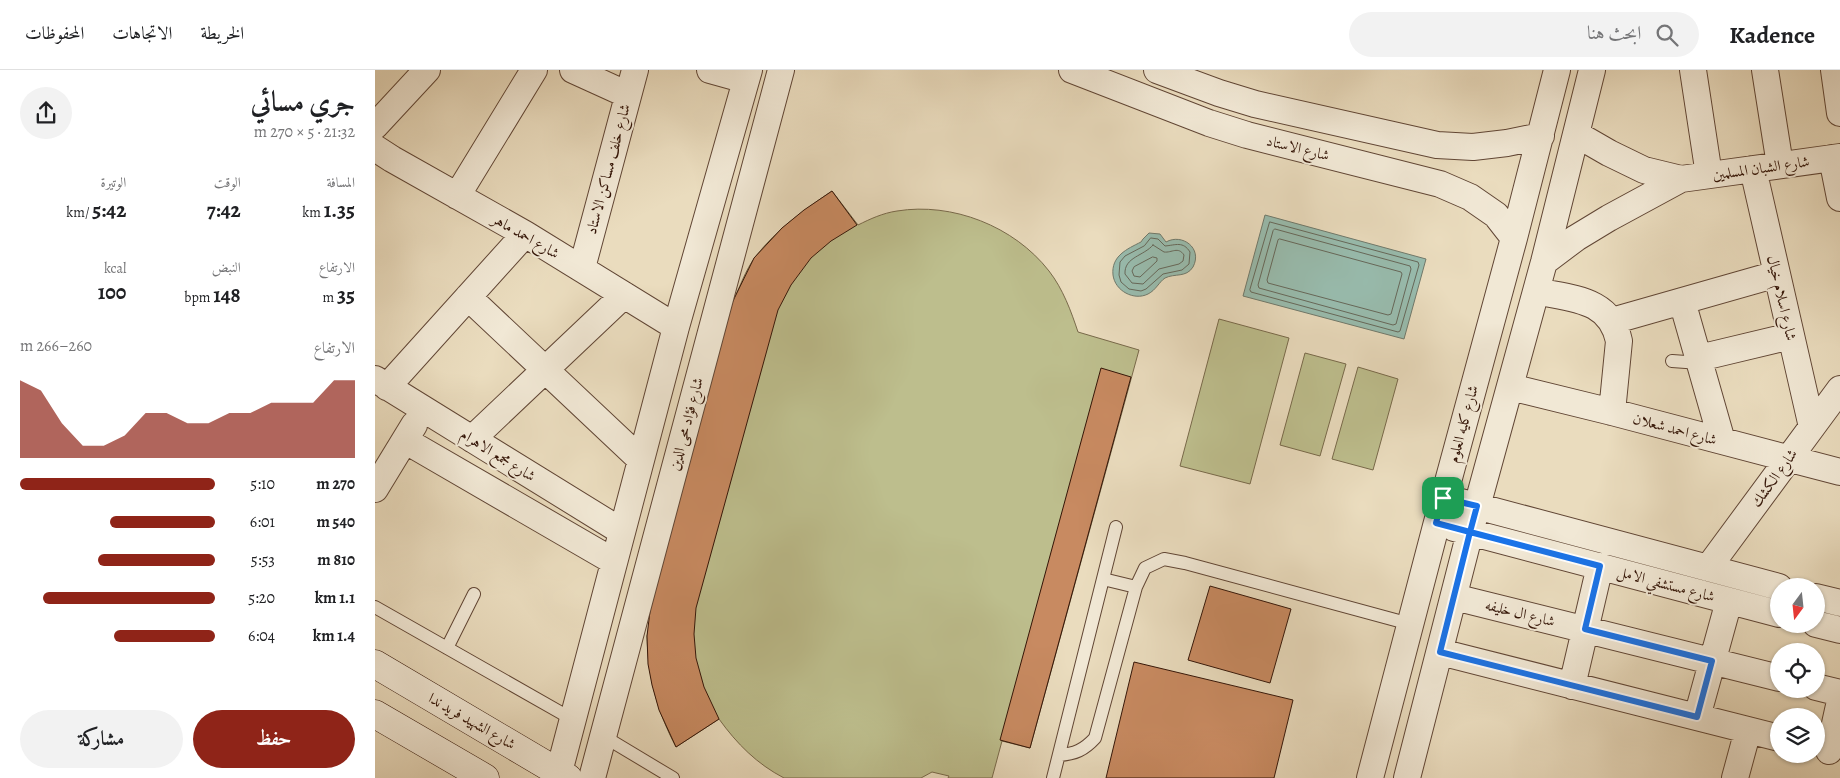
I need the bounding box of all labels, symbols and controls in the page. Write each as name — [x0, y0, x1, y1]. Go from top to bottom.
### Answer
search box — [1349, 12, 1699, 57]
text: Kadence — [1729, 19, 1815, 51]
text: ابحث هنا — [1587, 20, 1641, 46]
text: المحفوظات — [25, 21, 84, 45]
text: الاتجاهات — [112, 21, 172, 45]
text: الخريطة — [200, 21, 244, 45]
icon: search — [1653, 21, 1681, 49]
text: جري مسائي — [250, 83, 355, 121]
button: share — [20, 87, 72, 139]
street label: شارع خلف مساكن الاستاد — [581, 102, 638, 237]
text: 21:32 · 5 × 270 m — [254, 121, 355, 143]
street label: شارع الاستاد — [1264, 131, 1332, 168]
street label: شارع الشبان المسلمين — [1711, 151, 1811, 188]
text: الوتيرة — [101, 173, 126, 192]
text: الوقت — [214, 173, 241, 192]
text: المسافة — [326, 173, 355, 192]
text: 5:42 — [92, 196, 126, 224]
text: 7:42 — [207, 196, 241, 224]
text: 1.35 — [324, 196, 355, 224]
text: /km — [66, 203, 92, 222]
text: km — [302, 203, 324, 222]
street label: شارع احمد ماهر — [486, 208, 563, 266]
street label: شارع اسلام خيال — [1760, 253, 1802, 343]
text: النبض — [212, 258, 241, 277]
text: الارتفاع — [319, 258, 355, 277]
text: kcal — [104, 259, 126, 278]
text: 100 — [98, 278, 126, 306]
text: 148 — [213, 281, 241, 309]
text: 35 — [337, 281, 355, 309]
text: bpm — [184, 288, 213, 307]
text: m — [323, 288, 337, 307]
text: 260–266 m — [20, 335, 92, 357]
text: الارتفاع — [313, 337, 355, 359]
street label: شارع فؤاد محى الدين — [664, 375, 711, 474]
street label: شارع كليه العلوم — [1443, 383, 1486, 466]
street label: شارع احمد شعلان — [1630, 408, 1719, 453]
street label: شارع مجمع الاهرام — [454, 424, 539, 489]
street label: شارع الكشك — [1746, 445, 1804, 513]
text: 5:10 — [250, 473, 275, 495]
text: 270 m — [316, 473, 355, 495]
pin — [1422, 477, 1464, 519]
icon: arrive — [1429, 484, 1457, 512]
text: 6:01 — [250, 511, 275, 533]
text: 540 m — [316, 511, 355, 533]
text: 5:53 — [251, 549, 275, 571]
text: 810 m — [317, 549, 355, 571]
street label: شارع مستشفي الامل — [1614, 561, 1717, 611]
north arrow — [1770, 578, 1825, 632]
map controls — [1770, 578, 1825, 763]
text: 5:20 — [248, 587, 275, 609]
text: 1.1 km — [315, 587, 355, 609]
street label: شارع ال خليفه — [1482, 595, 1557, 634]
text: 6:04 — [248, 625, 275, 647]
text: 1.4 km — [313, 625, 355, 647]
button: locate — [1770, 643, 1825, 698]
street label: شارع الشهيد فريد ندا — [423, 688, 519, 757]
button: layers — [1770, 708, 1825, 763]
button: مشاركة — [20, 710, 183, 768]
button: حفظ — [193, 710, 355, 768]

